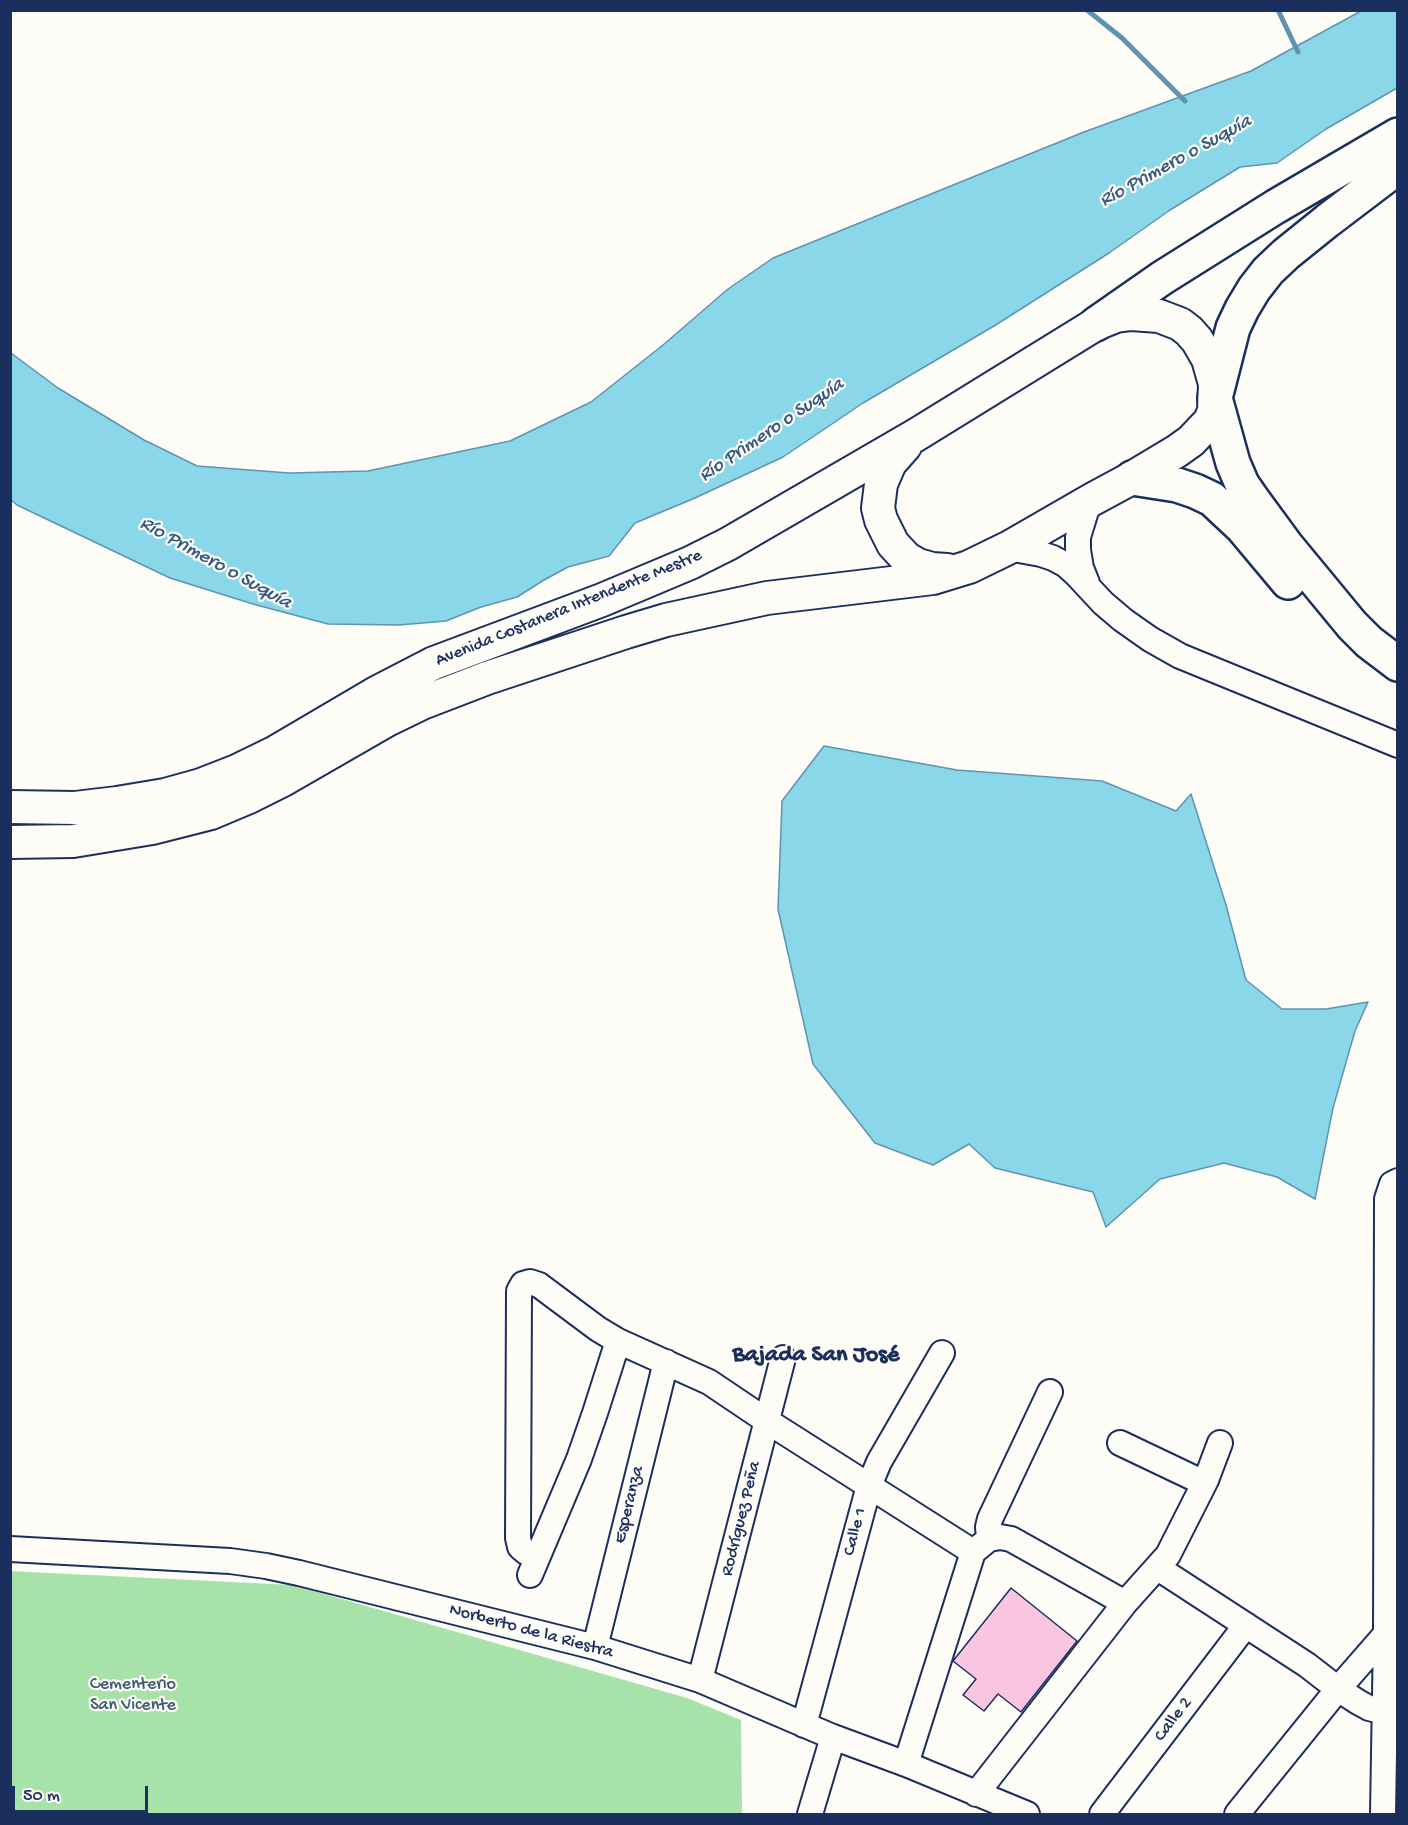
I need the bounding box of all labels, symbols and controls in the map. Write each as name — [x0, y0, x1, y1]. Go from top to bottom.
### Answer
water label: Río Primero o Suquía — [1096, 110, 1256, 214]
water label: Río Primero o Suquía — [695, 374, 849, 488]
water label: Río Primero o Suquía — [135, 512, 295, 616]
street label: Avenida Costanera Intendente Mestre — [433, 546, 705, 672]
district label: Bajada San José — [733, 1342, 899, 1370]
street label: Rodríguez Peña — [717, 1459, 767, 1579]
street label: Esperanza — [610, 1464, 650, 1546]
street label: Calle 1 — [839, 1506, 873, 1558]
street label: Norberto de la Riestra — [447, 1600, 615, 1664]
park label: Cementerio San Vicente — [90, 1674, 176, 1716]
street label: Calle 2 — [1150, 1694, 1198, 1746]
scale bar — [15, 1774, 152, 1812]
text: 50 m — [23, 1786, 60, 1807]

